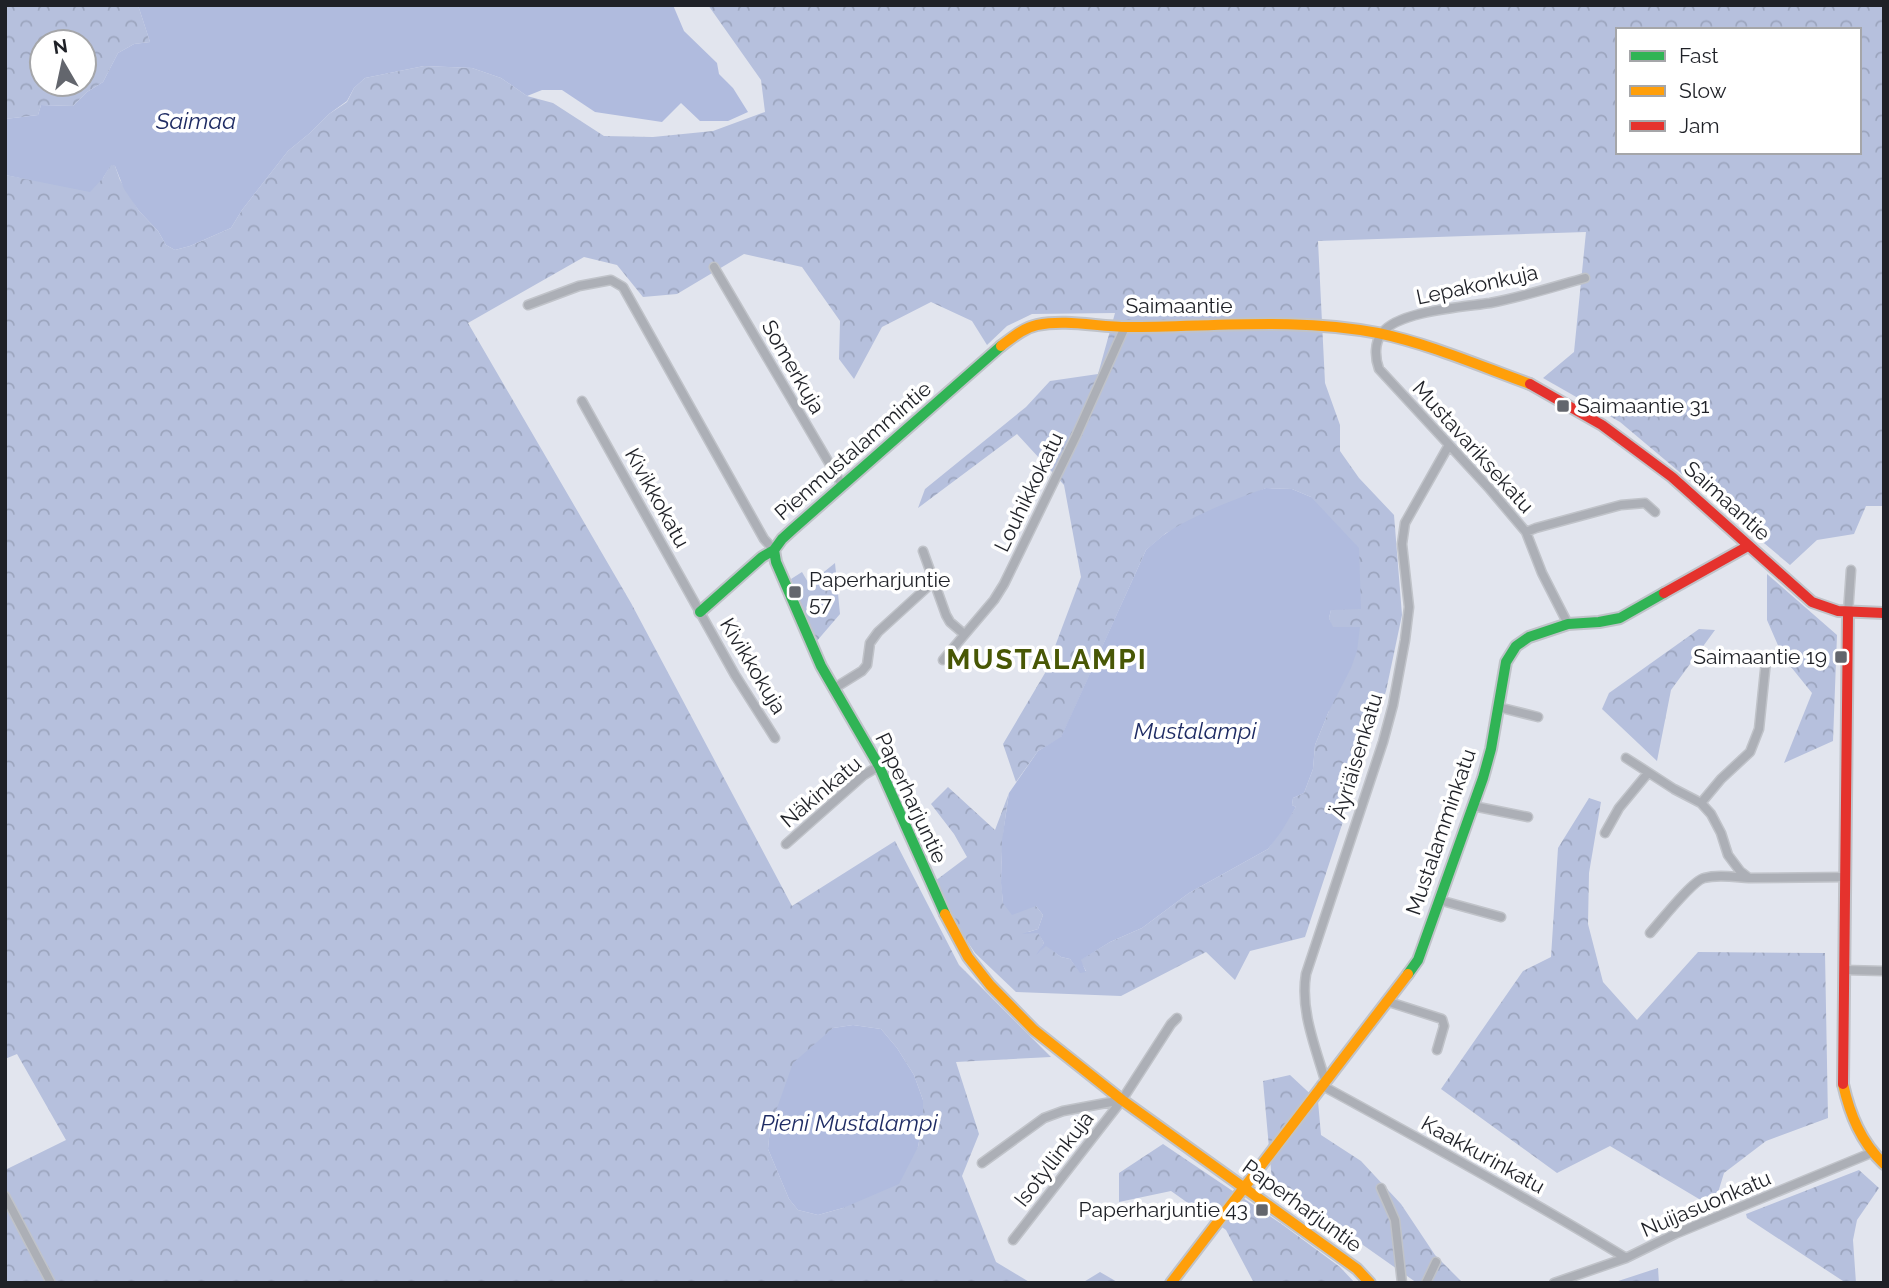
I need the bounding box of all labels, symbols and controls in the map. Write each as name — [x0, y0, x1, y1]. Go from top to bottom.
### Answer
north arrow — [28, 28, 98, 98]
legend — [1616, 28, 1861, 154]
text: N — [51, 34, 69, 58]
text: Fast — [1679, 43, 1719, 68]
text: Slow — [1679, 78, 1727, 103]
water label: Saimaa — [155, 107, 236, 134]
text: Jam — [1679, 113, 1720, 138]
street label: Lepakonkuja — [1414, 259, 1540, 310]
street label: Saimaantie — [1125, 293, 1233, 318]
street label: Somerkuja — [757, 315, 830, 418]
street label: Mustavariksekatu — [1408, 375, 1539, 518]
street label: Pienmustalammintie — [769, 376, 936, 525]
place label: Saimaantie 31 — [1577, 393, 1710, 418]
marker: Saimaantie 31 — [1555, 398, 1571, 414]
street label: Louhikkokatu — [989, 428, 1068, 556]
street label: Kivikkokatu — [620, 444, 695, 552]
street label: Saimaantie — [1679, 456, 1775, 546]
place label: Paperharjuntie 57 — [809, 567, 950, 616]
marker: Paperharjuntie 57 — [787, 584, 803, 600]
street label: Kivikkokuja — [715, 613, 792, 718]
district label: MUSTALAMPI — [946, 643, 1148, 676]
place label: Saimaantie 19 — [1693, 644, 1827, 669]
marker: Saimaantie 19 — [1833, 649, 1849, 665]
street label: Äyriäisenkatu — [1326, 690, 1387, 821]
water label: Mustalampi — [1134, 717, 1257, 744]
street label: Paperharjuntie — [870, 728, 953, 867]
street label: Mustalamminkatu — [1400, 745, 1481, 918]
street label: Näkinkatu — [775, 751, 866, 833]
street label: Isotyllinkuja — [1009, 1106, 1099, 1211]
water label: Pieni Mustalampi — [760, 1109, 939, 1136]
street label: Kaakkurinkatu — [1417, 1110, 1549, 1199]
street label: Paperharjuntie — [1238, 1154, 1367, 1257]
street label: Nuijasuonkatu — [1637, 1165, 1775, 1242]
place label: Paperharjuntie 43 — [1079, 1197, 1248, 1222]
marker: Paperharjuntie 43 — [1254, 1202, 1270, 1218]

